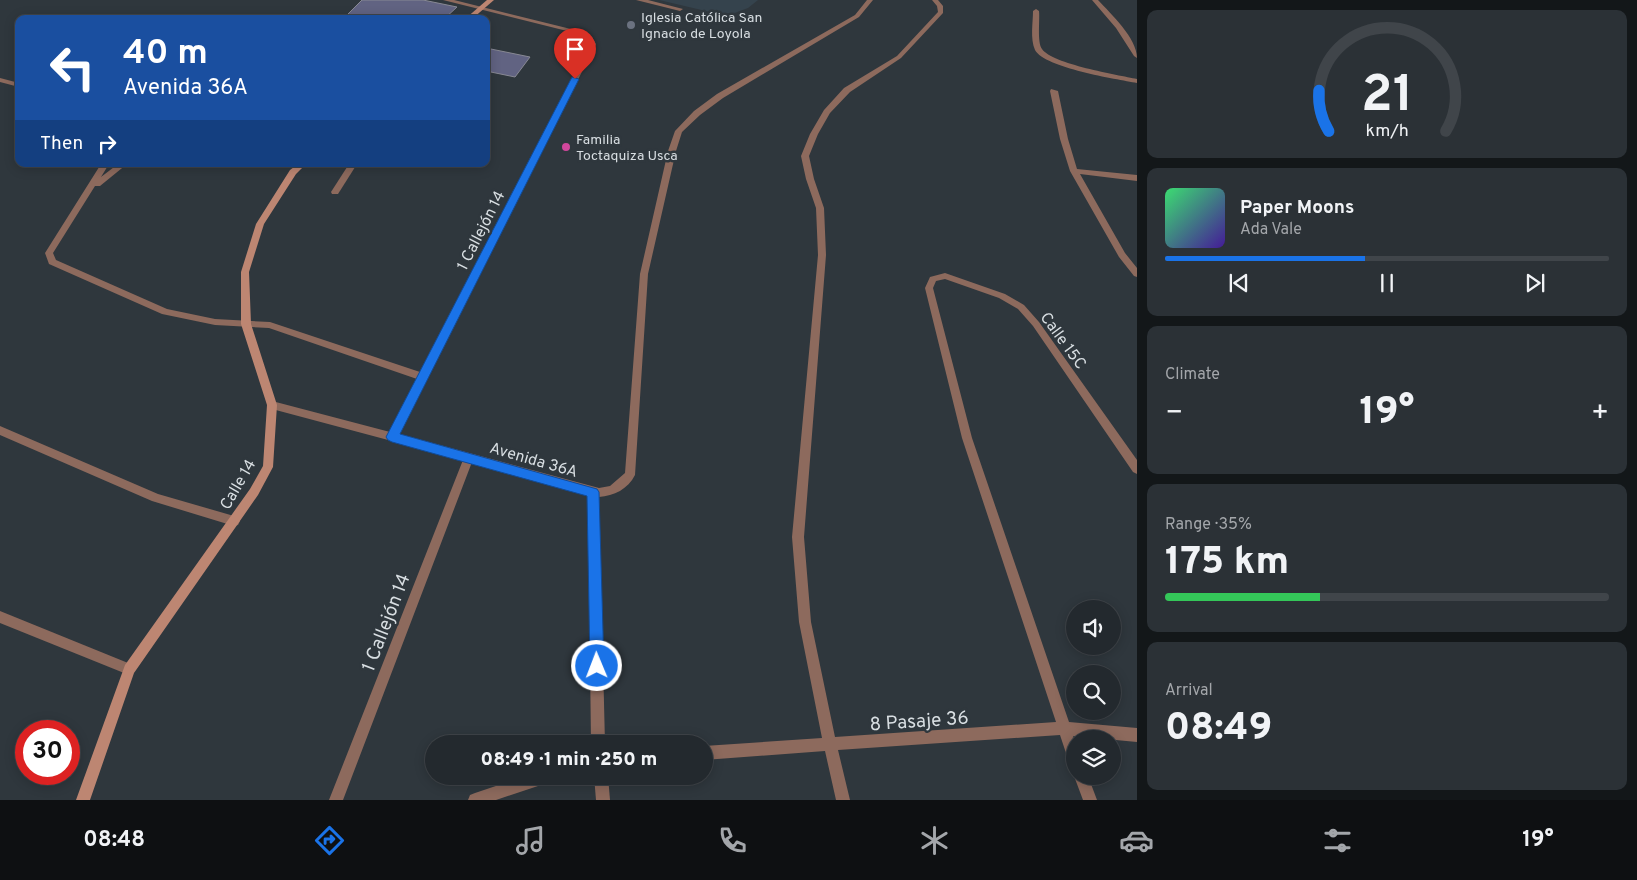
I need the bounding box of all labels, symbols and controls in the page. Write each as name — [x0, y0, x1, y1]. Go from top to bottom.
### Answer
place label: Iglesia Católica San Ignacio de Loyola — [641, 10, 762, 43]
marker: Iglesia Católica San Ignacio de Loyola — [625, 19, 637, 31]
pin — [554, 28, 596, 79]
text: 40 m — [123, 32, 208, 76]
icon: left — [40, 35, 105, 100]
icon: arrive — [561, 35, 589, 63]
text: 21 — [1361, 64, 1413, 130]
text: Avenida 36A — [123, 75, 248, 102]
text: km/h — [1365, 120, 1409, 143]
icon: right — [93, 130, 121, 158]
text: Then — [40, 132, 83, 156]
place label: Familia Toctaquiza Usca — [576, 132, 678, 165]
marker: Familia Toctaquiza Usca — [560, 141, 572, 153]
street label: 1 Callejón 14 — [453, 188, 510, 274]
text: Paper Moons — [1240, 196, 1354, 220]
text: Ada Vale — [1240, 220, 1302, 240]
icon: previous — [1225, 269, 1253, 297]
icon: pause — [1373, 269, 1401, 297]
icon: next — [1521, 269, 1549, 297]
street label: Calle 15C — [1035, 309, 1090, 374]
text: Climate — [1165, 365, 1220, 385]
text: 19° — [1359, 389, 1415, 438]
text: − — [1165, 396, 1183, 432]
text: + — [1591, 396, 1609, 432]
street label: Avenida 36A — [487, 439, 580, 483]
street label: Calle 14 — [216, 456, 261, 514]
text: Range · 35% — [1165, 515, 1252, 535]
text: 175 km — [1165, 539, 1289, 588]
street label: 1 Callejón 14 — [357, 570, 417, 675]
map controls — [1066, 600, 1121, 785]
button: sound — [1066, 600, 1121, 655]
position arrow — [570, 639, 622, 691]
button: search — [1066, 665, 1121, 720]
text: Arrival — [1165, 681, 1213, 701]
text: 08:49 — [1165, 705, 1272, 754]
street label: 8 Pasaje 36 — [869, 707, 969, 737]
speed limit sign: 30 — [15, 720, 80, 785]
button: layers — [1066, 730, 1121, 785]
text: 08:49 · 1 min · 250 m — [481, 748, 657, 772]
icon: directions — [312, 823, 347, 858]
icon: music — [513, 823, 548, 858]
icon: phone — [715, 823, 750, 858]
icon: climate — [917, 823, 952, 858]
icon: car — [1119, 823, 1154, 858]
icon: filters — [1320, 823, 1355, 858]
text: 08:48 — [83, 827, 145, 854]
text: 19° — [1522, 827, 1554, 854]

